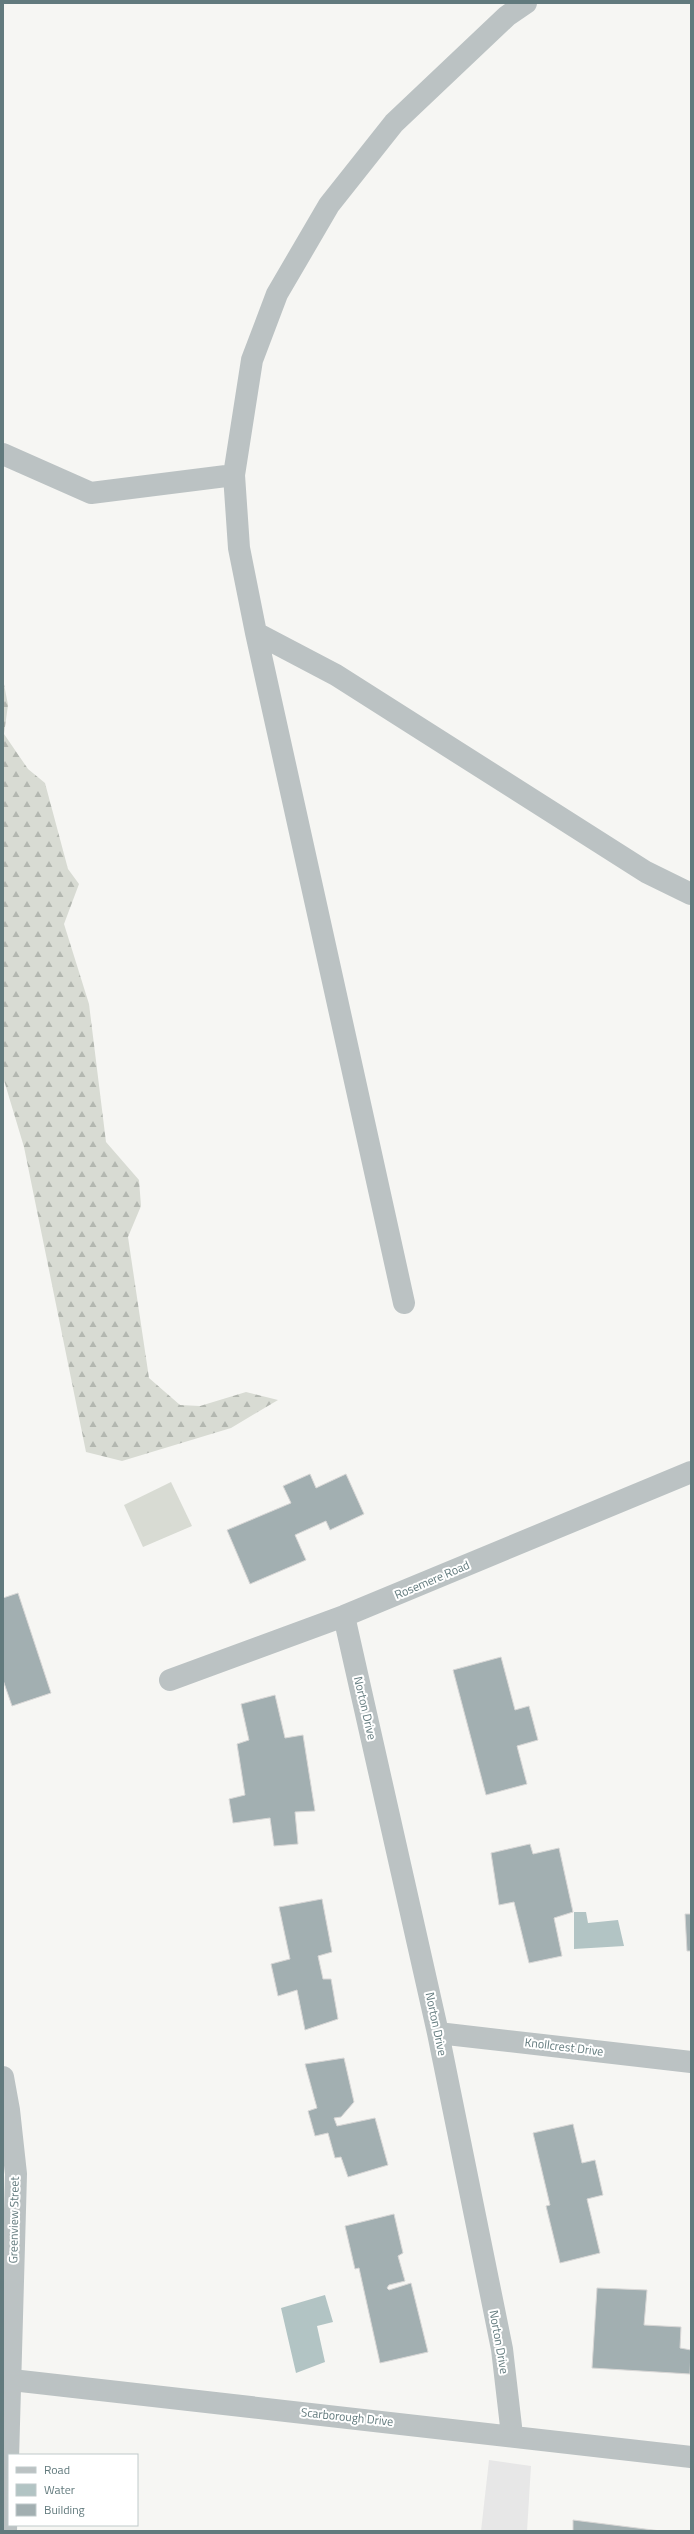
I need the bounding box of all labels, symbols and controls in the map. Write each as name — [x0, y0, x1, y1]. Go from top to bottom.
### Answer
street label: Rosemere Road — [391, 1555, 472, 1604]
street label: Norton Drive — [349, 1674, 382, 1741]
street label: Norton Drive — [420, 1990, 452, 2057]
street label: Knollcrest Drive — [524, 2032, 604, 2061]
street label: Greenview Street — [3, 2176, 24, 2264]
street label: Norton Drive — [485, 2309, 514, 2375]
street label: Scarborough Drive — [300, 2402, 394, 2431]
legend — [8, 2454, 138, 2526]
text: Road — [44, 2460, 70, 2479]
text: Water — [44, 2480, 75, 2499]
text: Building — [44, 2500, 85, 2519]

